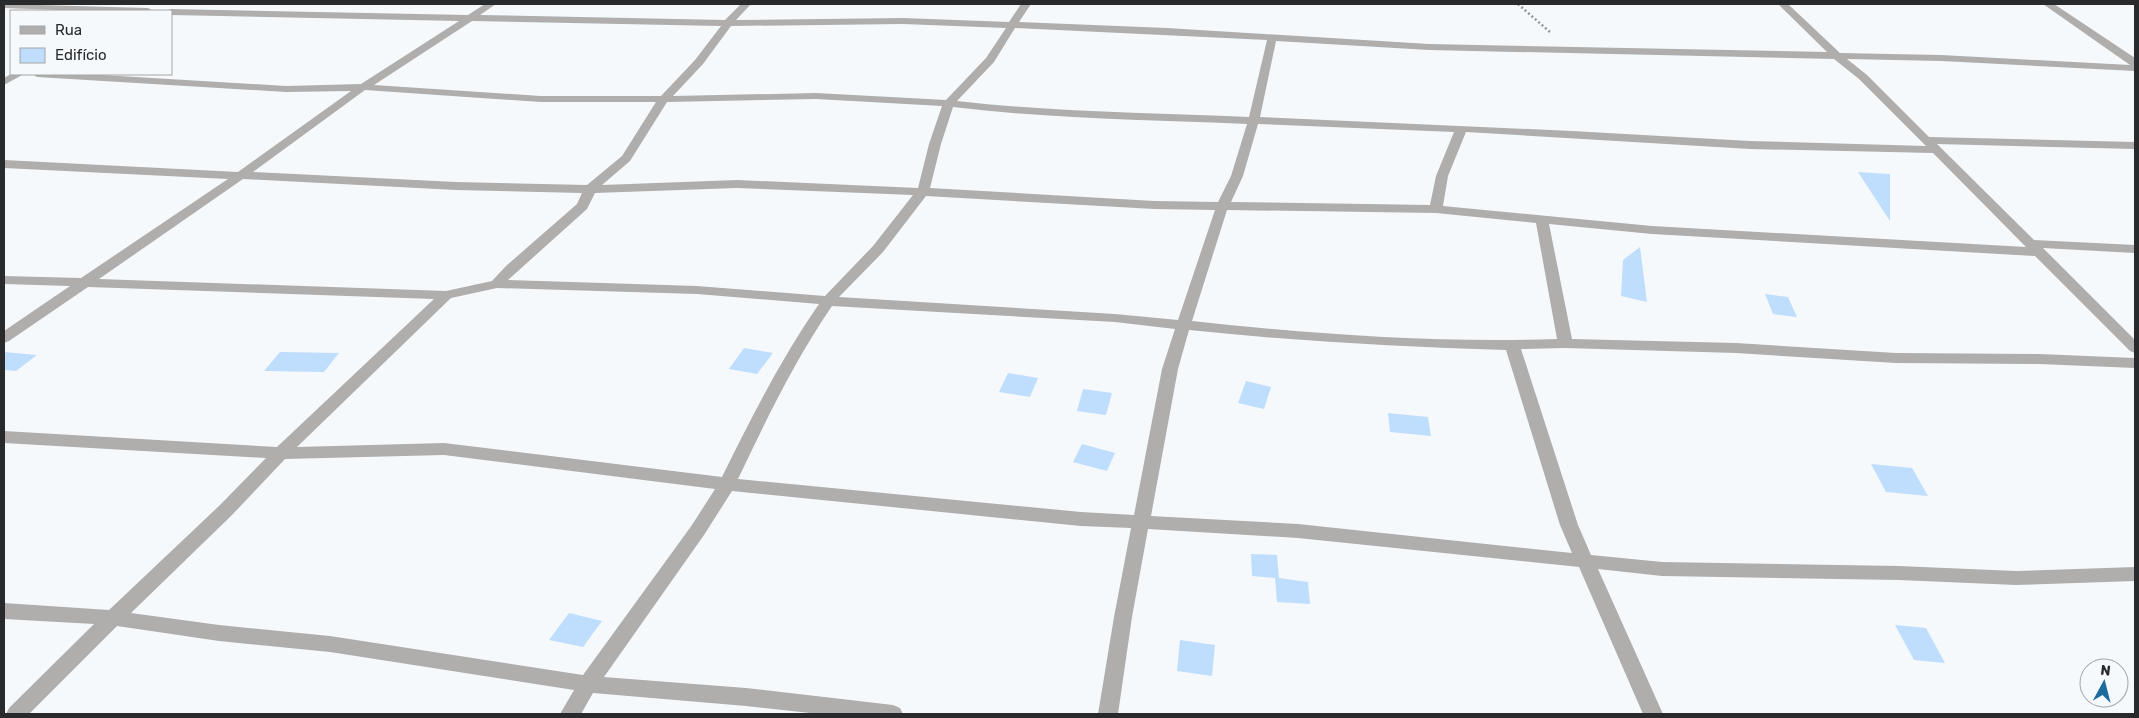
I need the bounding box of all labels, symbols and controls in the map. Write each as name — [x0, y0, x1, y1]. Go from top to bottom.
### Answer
legend — [10, 10, 172, 75]
text: Rua — [55, 21, 82, 39]
text: Edifício — [55, 46, 107, 64]
north arrow — [2079, 658, 2129, 708]
text: N — [2099, 662, 2112, 680]

